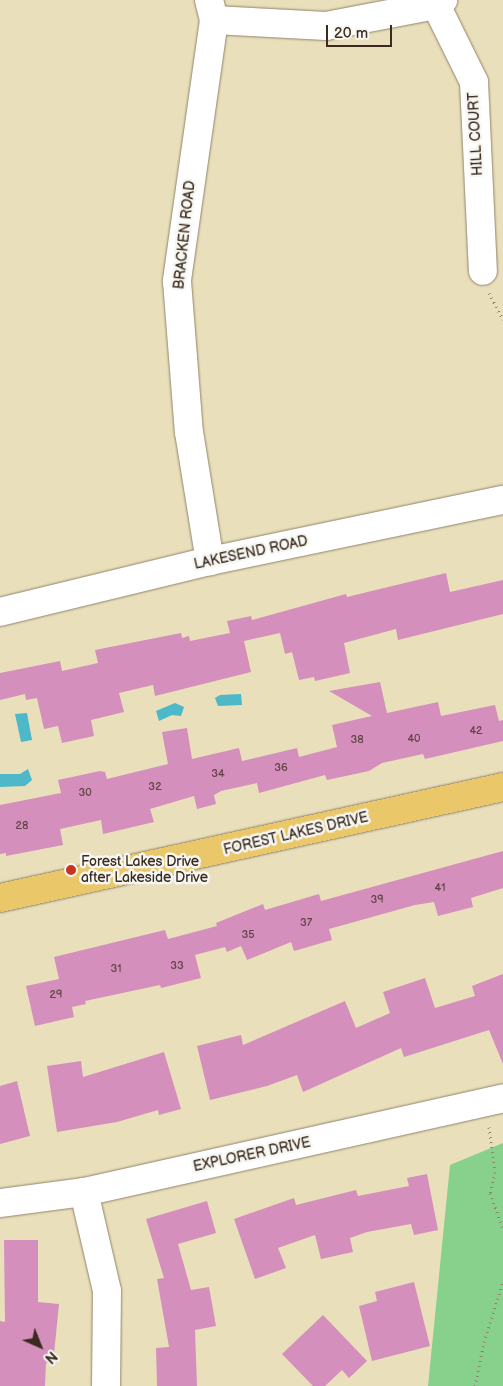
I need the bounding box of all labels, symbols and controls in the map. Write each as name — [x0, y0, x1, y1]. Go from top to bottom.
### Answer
scale bar — [328, 15, 394, 47]
text: 20 m — [334, 24, 368, 43]
street label: HILL COURT — [465, 92, 487, 176]
street label: BRACKEN ROAD — [171, 180, 199, 290]
street label: LAKESEND ROAD — [193, 533, 309, 573]
house number: 42 — [469, 724, 483, 738]
house number: 40 — [407, 732, 421, 746]
house number: 38 — [350, 733, 364, 747]
house number: 36 — [274, 761, 288, 775]
house number: 34 — [211, 767, 225, 781]
house number: 32 — [148, 780, 162, 794]
house number: 30 — [78, 786, 92, 800]
street label: FOREST LAKES DRIVE — [222, 809, 370, 859]
house number: 28 — [16, 819, 28, 833]
place label: Forest Lakes Drive after Lakeside Drive — [81, 854, 208, 886]
marker: Forest Lakes Drive after Lakeside Drive — [65, 864, 77, 876]
house number: 41 — [435, 881, 445, 895]
house number: 39 — [370, 893, 384, 907]
house number: 37 — [300, 916, 312, 930]
house number: 35 — [241, 928, 255, 942]
house number: 33 — [170, 959, 184, 973]
house number: 31 — [110, 962, 122, 976]
house number: 29 — [50, 988, 62, 1002]
street label: EXPLORER DRIVE — [192, 1134, 312, 1176]
north arrow — [15, 1321, 65, 1371]
text: N — [41, 1347, 60, 1367]

